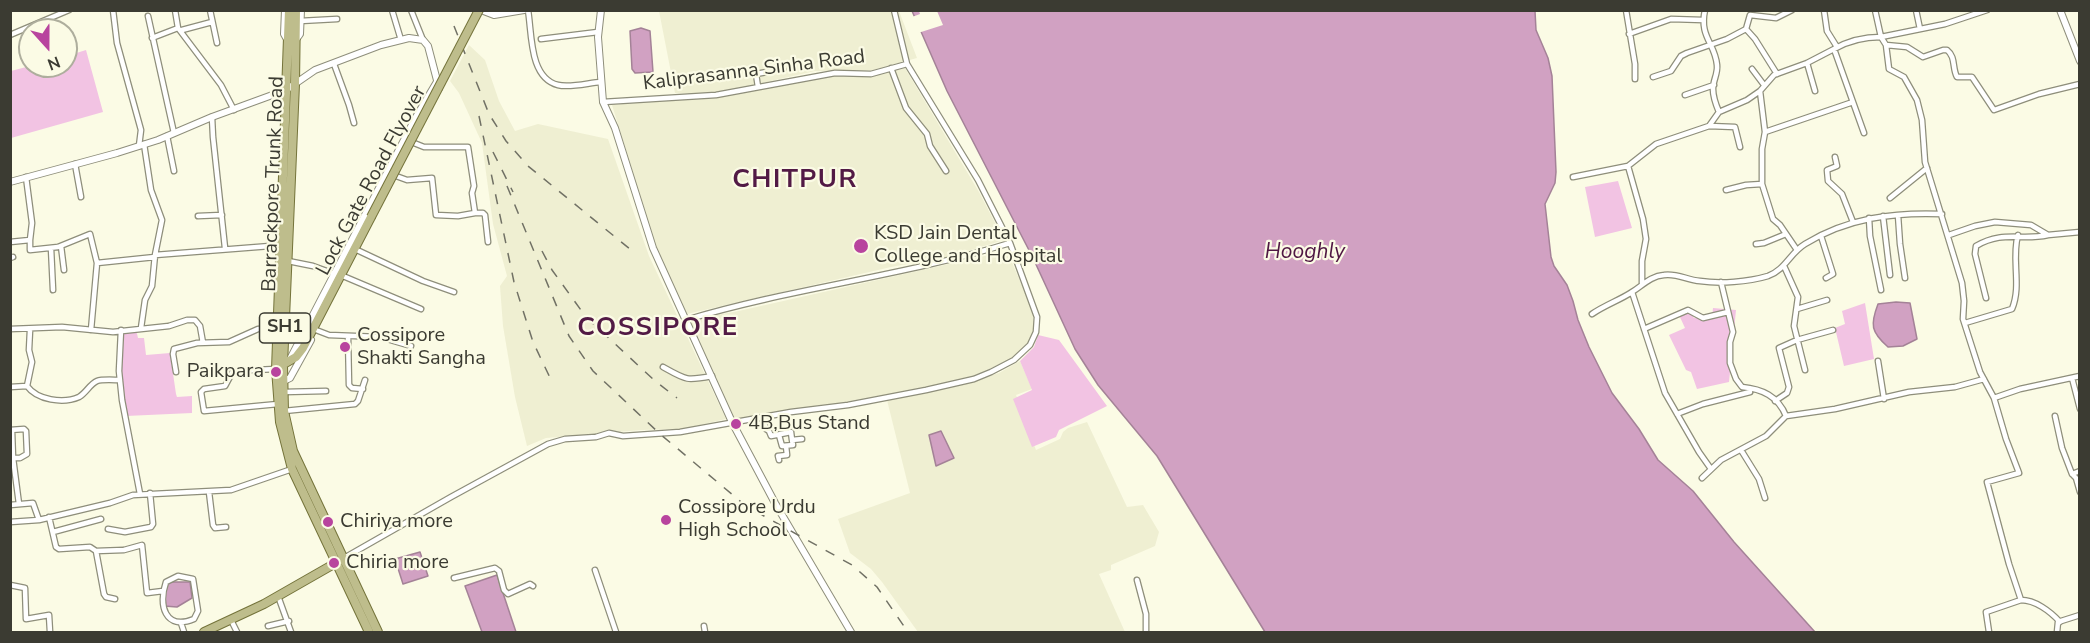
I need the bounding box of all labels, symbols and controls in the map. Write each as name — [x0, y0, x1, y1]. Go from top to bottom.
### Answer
north arrow — [18, 18, 78, 78]
street label: Kaliprasanna Sinha Road — [642, 45, 866, 97]
text: N — [44, 51, 63, 75]
street label: Barrackpore Trunk Road — [258, 76, 290, 292]
street label: Lock Gate Road Flyover — [312, 82, 432, 280]
district label: CHITPUR — [732, 165, 858, 197]
place label: KSD Jain Dental College and Hospital — [874, 222, 1062, 269]
marker: KSD Jain Dental College and Hospital — [852, 237, 870, 255]
water label: Hooghly — [1265, 240, 1345, 266]
road number: SH1 — [260, 313, 310, 343]
district label: COSSIPORE — [577, 313, 739, 345]
place label: Cossipore Shakti Sangha — [357, 324, 486, 371]
marker: Cossipore Shakti Sangha — [338, 340, 352, 354]
place label: Paikpara — [187, 360, 264, 384]
marker: Paikpara — [269, 365, 283, 379]
place label: 4B,Bus Stand — [748, 412, 870, 436]
marker: 4B,Bus Stand — [729, 417, 743, 431]
place label: Cossipore Urdu High School — [678, 496, 816, 543]
place label: Chiriya more — [340, 510, 453, 534]
marker: Cossipore Urdu High School — [659, 513, 673, 527]
marker: Chiriya more — [321, 515, 335, 529]
place label: Chiria more — [346, 551, 449, 575]
marker: Chiria more — [327, 556, 341, 570]

